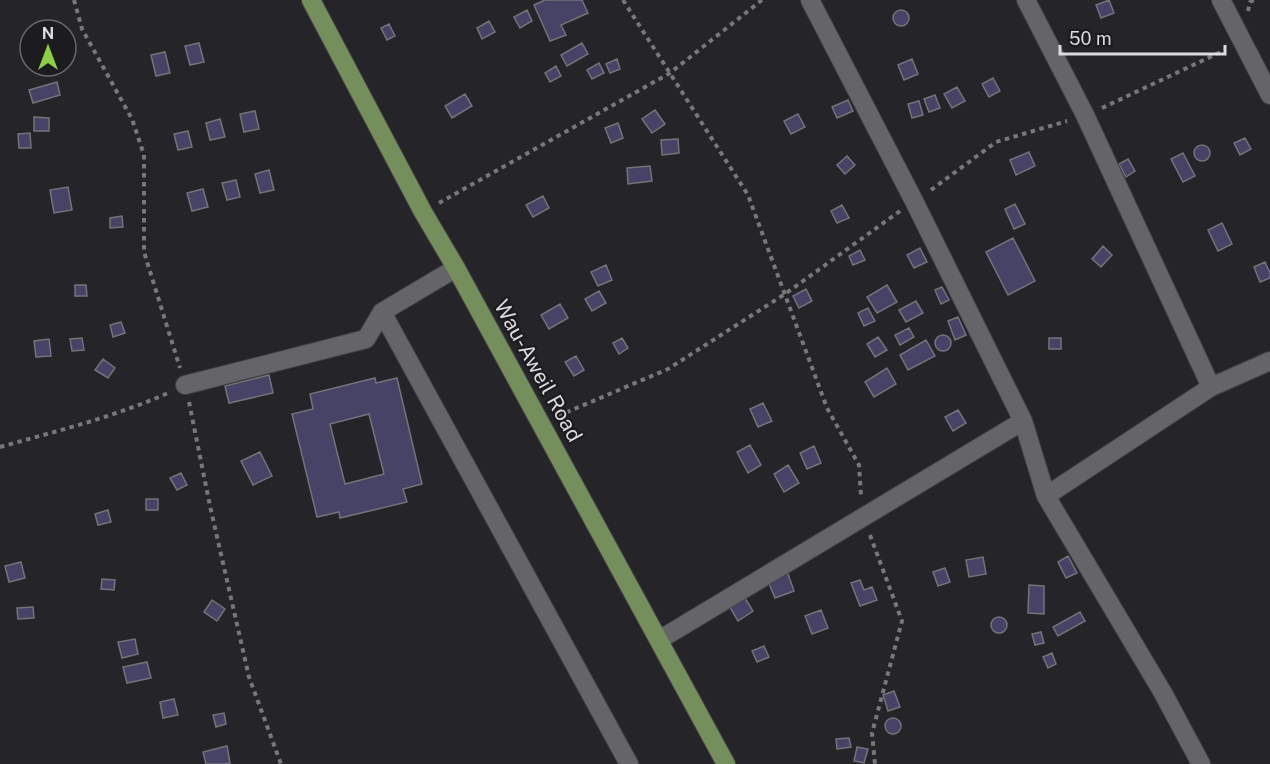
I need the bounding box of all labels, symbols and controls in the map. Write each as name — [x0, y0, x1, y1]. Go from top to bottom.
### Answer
north arrow — [18, 18, 78, 78]
scale bar — [1060, 18, 1225, 56]
text: N — [42, 24, 54, 43]
text: 50 m — [1069, 28, 1112, 49]
street label: Wau-Aweil Road — [489, 295, 588, 446]

